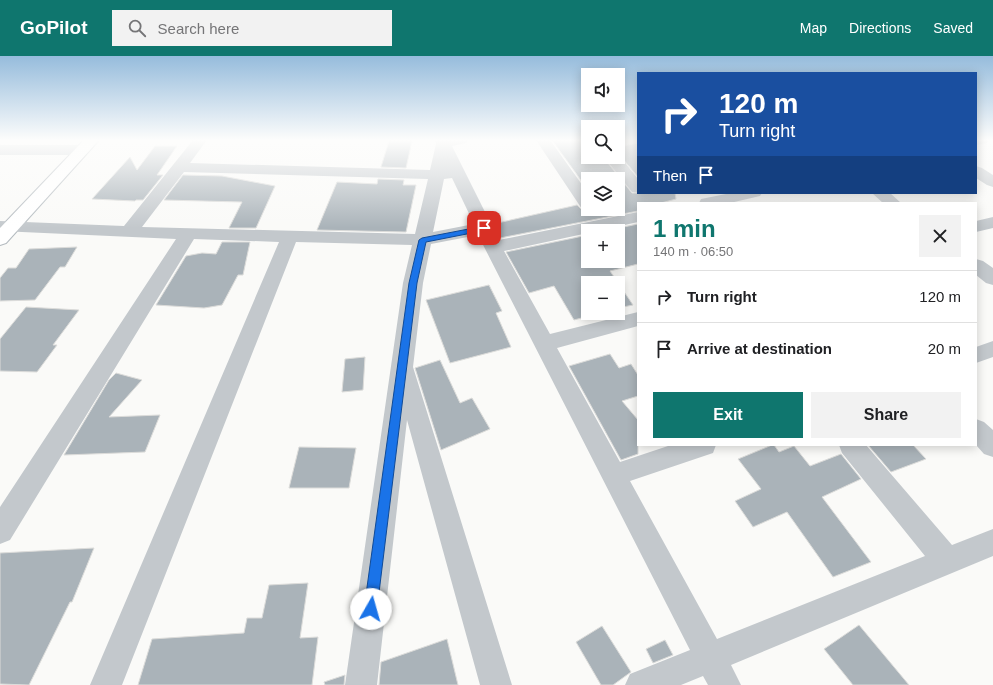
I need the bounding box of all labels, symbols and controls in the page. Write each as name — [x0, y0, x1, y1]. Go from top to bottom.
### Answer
search box — [112, 10, 392, 46]
text: GoPilot — [20, 17, 88, 38]
icon: search — [126, 17, 148, 39]
text: Search here — [158, 20, 239, 37]
text: Map — [800, 20, 827, 36]
text: Directions — [849, 20, 911, 36]
text: Saved — [933, 20, 973, 36]
map controls — [581, 68, 625, 320]
button: sound — [581, 68, 625, 112]
icon: right — [653, 88, 705, 140]
text: 120 m — [719, 88, 798, 119]
button: search — [581, 120, 625, 164]
text: Turn right — [719, 121, 795, 141]
icon: arrive — [695, 164, 717, 186]
text: Then — [653, 167, 687, 184]
button: layers — [581, 172, 625, 216]
pin — [467, 211, 501, 245]
text: 1 min — [653, 215, 716, 242]
button: close — [919, 215, 961, 257]
icon: arrive — [473, 217, 495, 239]
button: + — [581, 224, 625, 268]
text: 140 m · 06:50 — [653, 244, 733, 259]
button: − — [581, 276, 625, 320]
icon: right — [653, 286, 675, 308]
text: Turn right — [687, 288, 757, 305]
text: 120 m — [919, 288, 961, 305]
icon: arrive — [653, 338, 675, 360]
text: Arrive at destination — [687, 340, 832, 357]
text: 20 m — [928, 340, 961, 357]
button: Exit — [653, 392, 803, 438]
button: Share — [811, 392, 961, 438]
position arrow — [350, 588, 392, 630]

